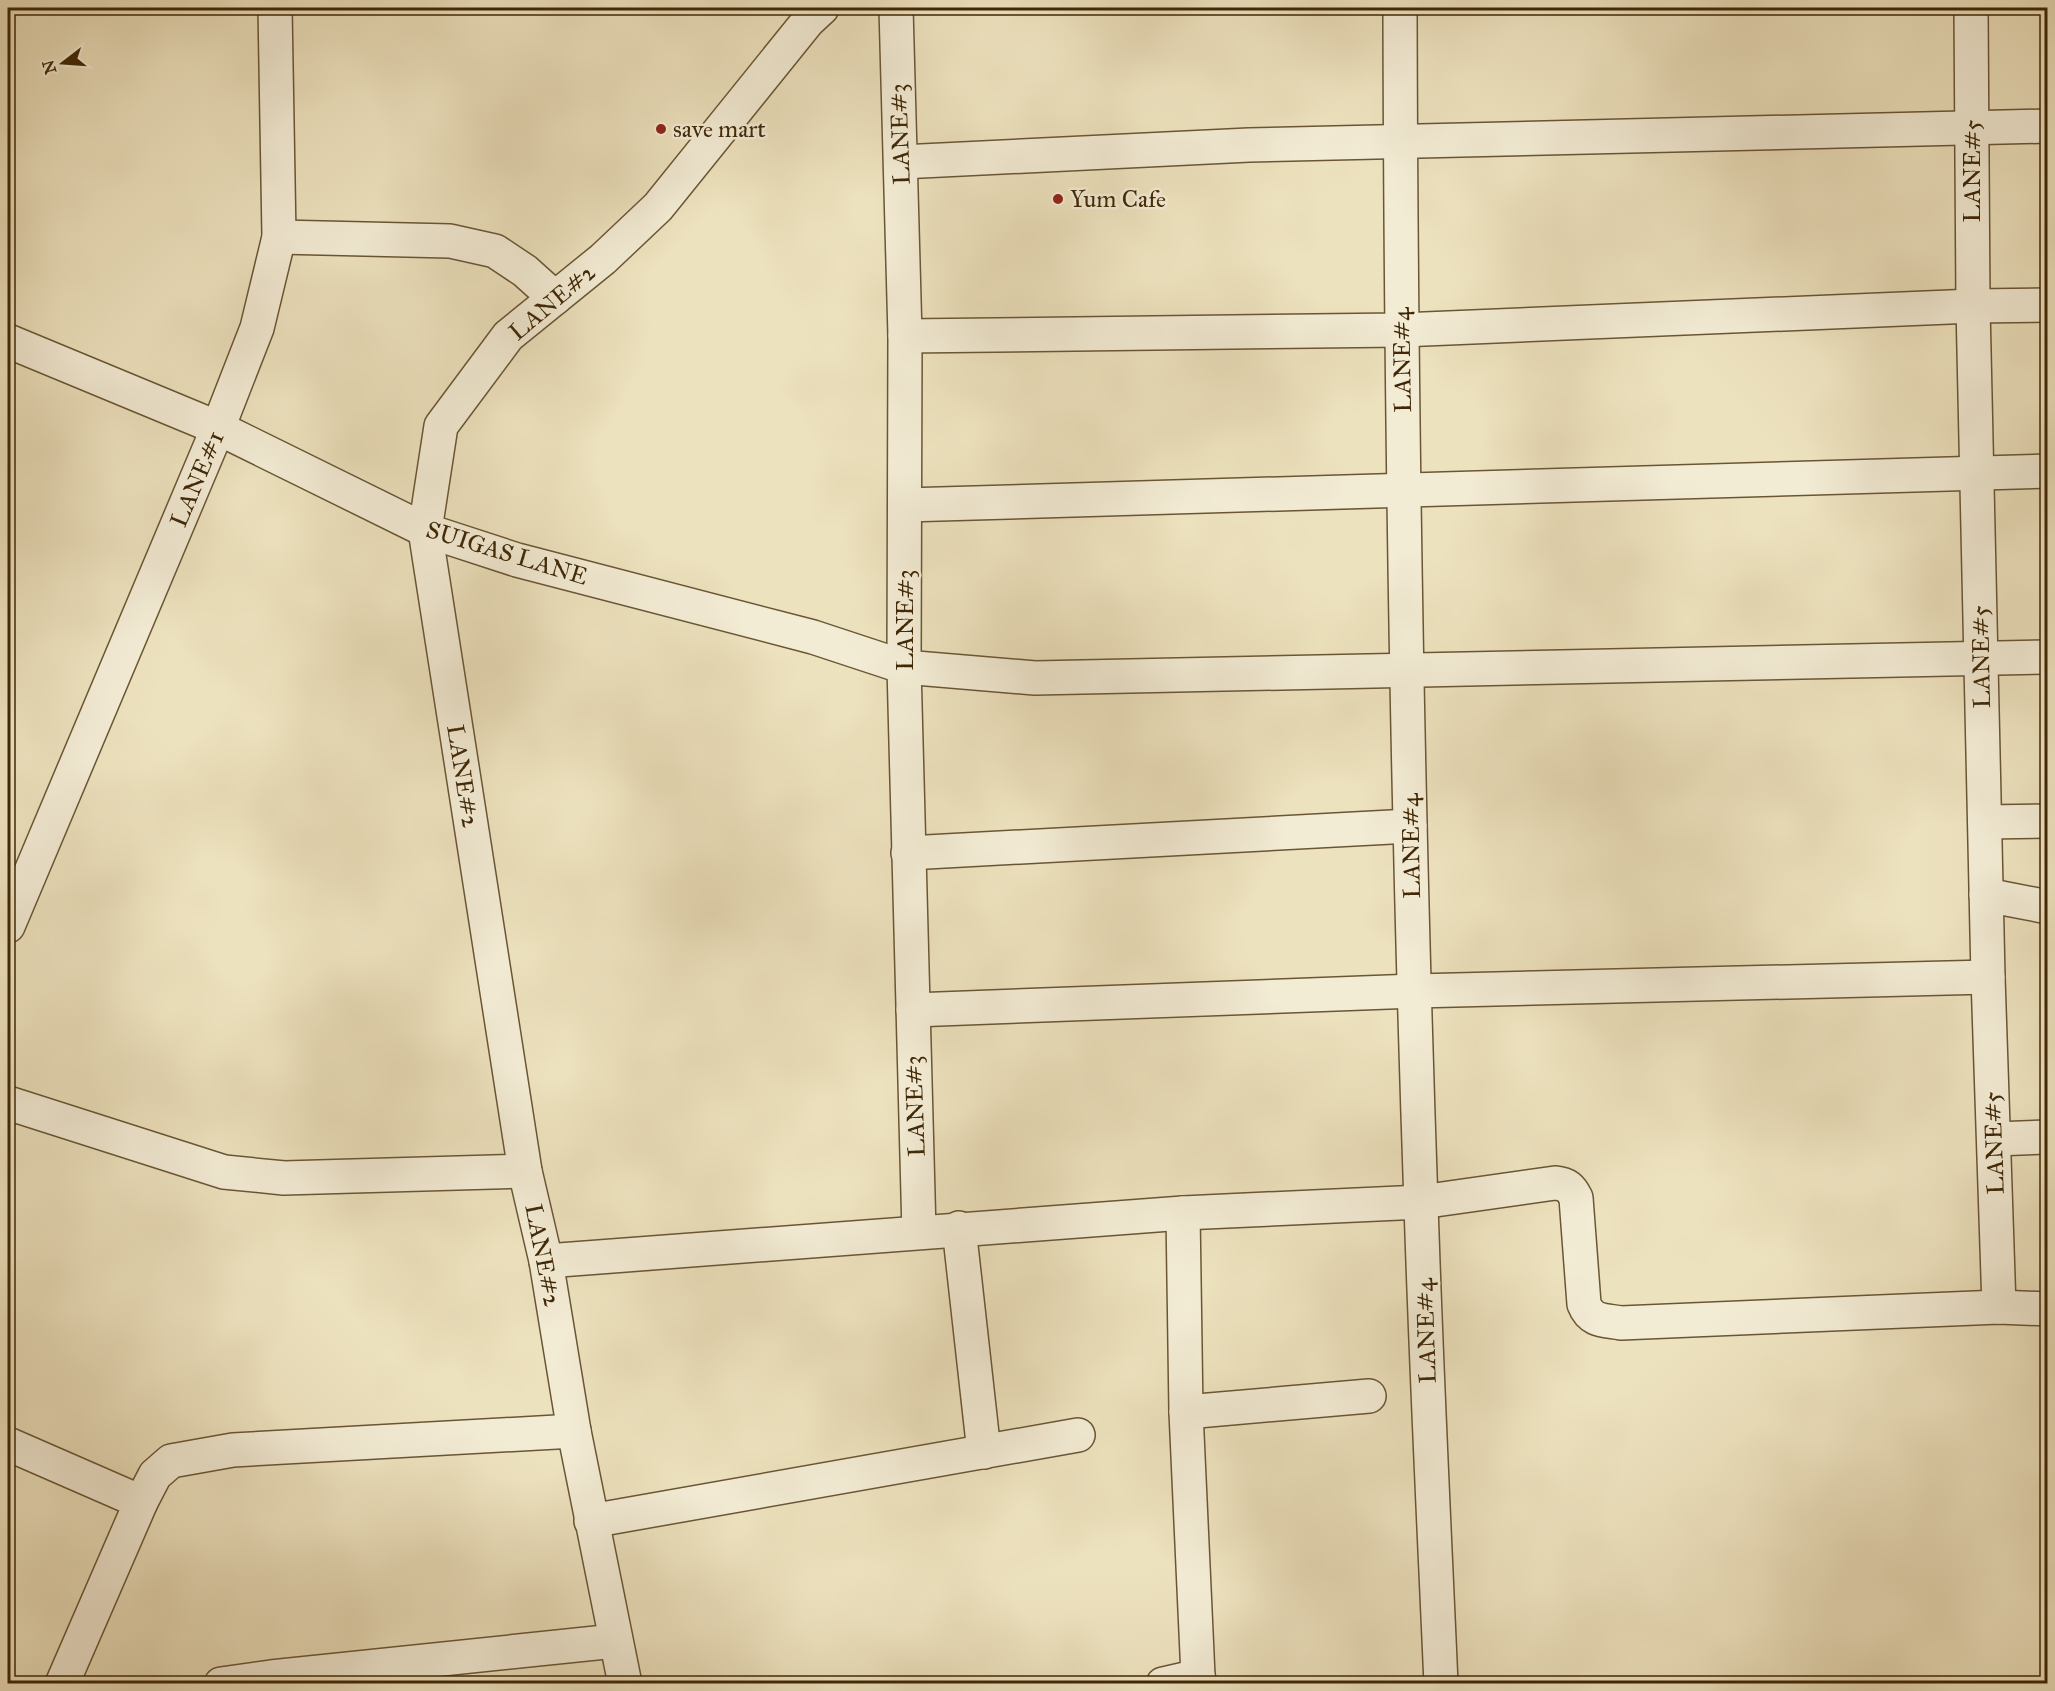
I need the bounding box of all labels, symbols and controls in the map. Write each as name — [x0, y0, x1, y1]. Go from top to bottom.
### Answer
north arrow — [33, 33, 93, 93]
text: N — [38, 58, 60, 77]
street label: LANE#3 — [883, 83, 917, 185]
place label: save mart — [673, 114, 766, 144]
street label: LANE#5 — [1957, 120, 1987, 222]
marker: save mart — [654, 122, 668, 136]
place label: Yum Cafe — [1070, 184, 1166, 214]
marker: Yum Cafe — [1051, 192, 1065, 206]
street label: LANE#2 — [503, 257, 601, 347]
street label: LANE#4 — [1386, 307, 1418, 413]
street label: LANE#1 — [163, 427, 231, 531]
street label: SUIGAS LANE — [423, 514, 591, 592]
street label: LANE#3 — [890, 569, 920, 671]
street label: LANE#5 — [1965, 605, 1997, 709]
street label: LANE#2 — [440, 722, 486, 830]
street label: LANE#4 — [1395, 793, 1427, 899]
street label: LANE#3 — [898, 1055, 932, 1157]
street label: LANE#5 — [1977, 1091, 2011, 1195]
street label: LANE#2 — [518, 1201, 568, 1309]
street label: LANE#4 — [1409, 1277, 1443, 1384]

